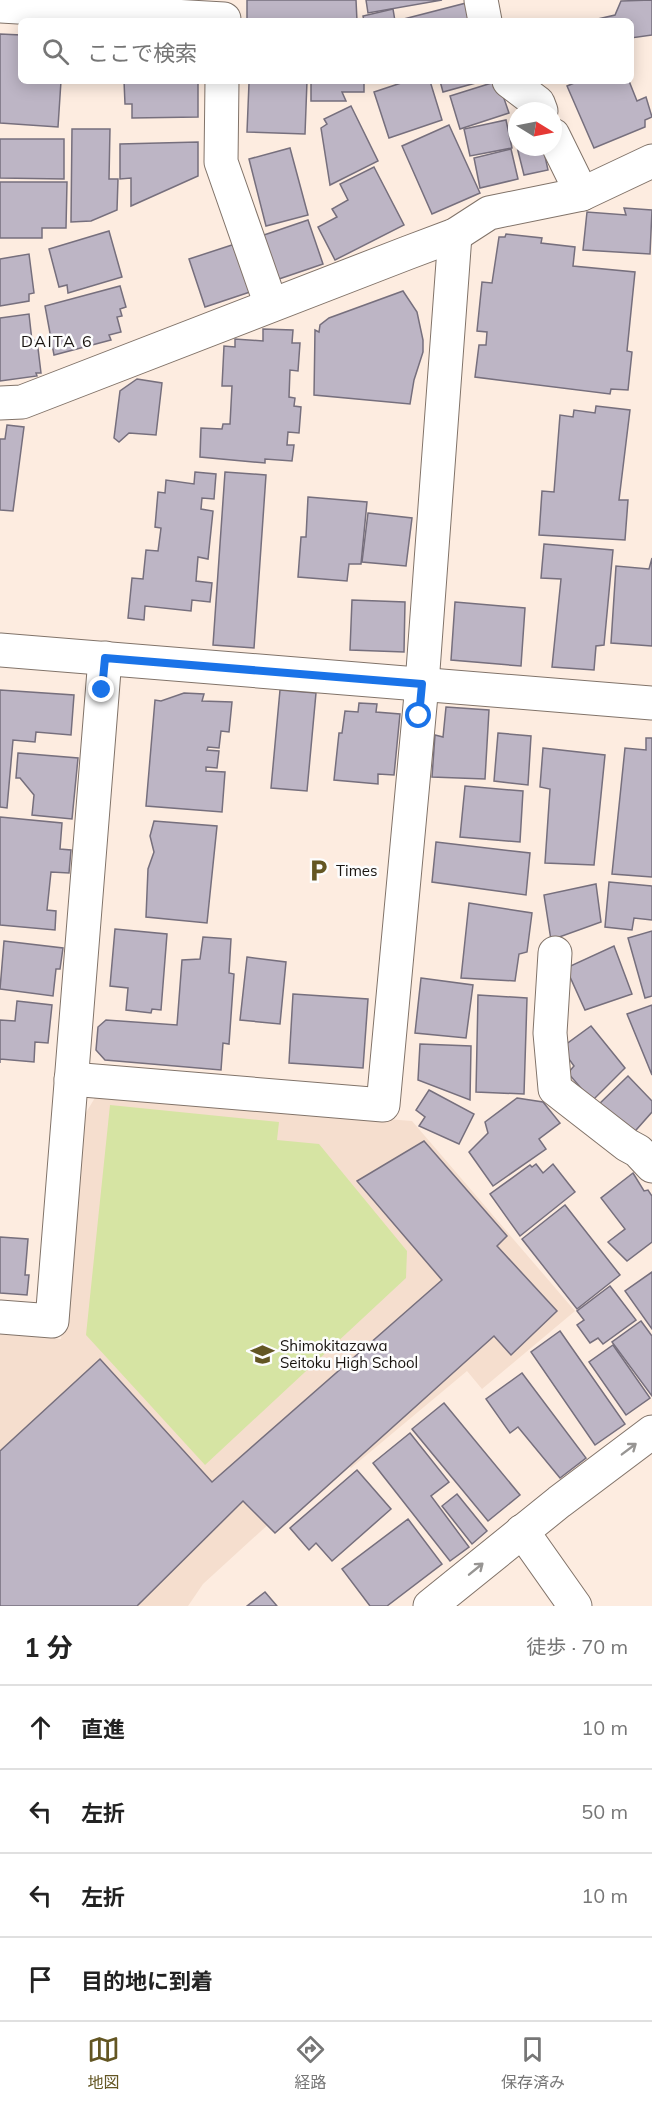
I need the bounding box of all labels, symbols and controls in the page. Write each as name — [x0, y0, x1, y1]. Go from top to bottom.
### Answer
search box — [18, 18, 634, 84]
icon: search — [39, 35, 72, 68]
text: ここで検索 — [87, 39, 197, 67]
north arrow — [508, 102, 562, 156]
district label: DAITA 6 — [21, 331, 93, 351]
route end — [88, 676, 114, 702]
route start — [405, 702, 431, 728]
parking icon: Times — [305, 858, 331, 884]
place label: Times — [336, 861, 377, 880]
place label: Shimokitazawa Seitoku High School — [280, 1336, 418, 1372]
school or university icon: Shimokitazawa Seitoku High School — [249, 1342, 275, 1368]
one-way arrow — [621, 1443, 637, 1456]
one-way arrow — [467, 1563, 483, 1576]
text: 1 分 — [24, 1631, 73, 1664]
text: 徒歩 · 70 m — [526, 1634, 628, 1659]
icon: ahead — [24, 1711, 57, 1744]
text: 直進 — [81, 1715, 125, 1743]
text: 10 m — [581, 1715, 628, 1740]
icon: left — [24, 1795, 57, 1828]
text: 左折 — [81, 1799, 125, 1827]
text: 50 m — [581, 1799, 628, 1824]
icon: left — [24, 1879, 57, 1912]
text: 左折 — [81, 1883, 125, 1911]
text: 10 m — [581, 1883, 628, 1908]
icon: arrive — [24, 1963, 57, 1996]
text: 目的地に到着 — [81, 1967, 213, 1995]
tab: 地図 — [87, 2033, 120, 2093]
tab: 経路 — [294, 2033, 327, 2093]
tab: 保存済み — [501, 2033, 565, 2093]

